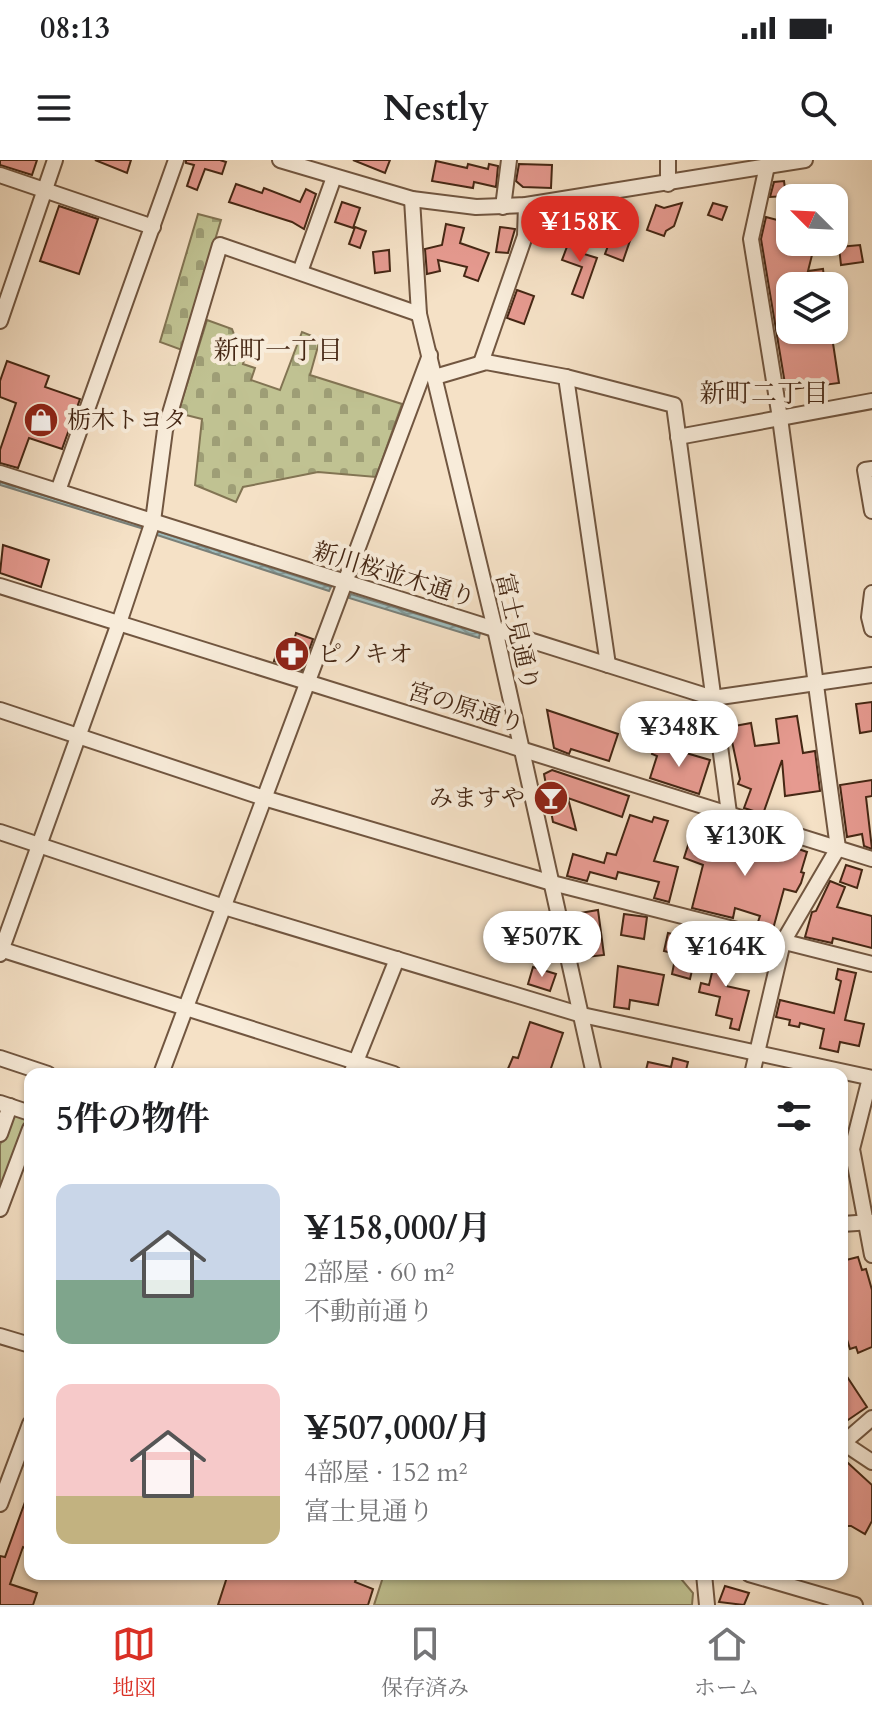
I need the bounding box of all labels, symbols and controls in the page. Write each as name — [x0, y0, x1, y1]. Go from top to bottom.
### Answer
text: 08:13 — [40, 8, 110, 49]
text: Nestly — [383, 84, 489, 133]
icon: menu — [32, 86, 76, 130]
icon: search — [796, 86, 840, 130]
north arrow — [776, 184, 848, 256]
map controls — [776, 184, 848, 344]
pin: ¥158K — [524, 196, 636, 264]
text: ¥158K — [539, 204, 621, 239]
button: layers — [776, 272, 848, 344]
district label: 新町一丁目 — [213, 333, 343, 368]
district label: 新町二丁目 — [699, 376, 829, 411]
shop icon: 栃木トヨタ — [22, 401, 60, 439]
place label: 栃木トヨタ — [67, 404, 187, 437]
street label: 新川桜並木通り — [309, 535, 479, 615]
street label: 富士見通り — [487, 570, 547, 694]
pharmacy icon: ピノキオ — [273, 635, 311, 673]
place label: ピノキオ — [318, 638, 413, 671]
street label: 宮の原通り — [404, 675, 528, 741]
pin: ¥348K — [623, 701, 735, 769]
text: ¥348K — [638, 709, 720, 744]
bar icon: みますや — [532, 779, 570, 817]
place label: みますや — [429, 782, 525, 815]
pin: ¥130K — [689, 810, 801, 878]
text: ¥130K — [704, 818, 786, 853]
pin: ¥507K — [486, 911, 598, 979]
text: ¥507K — [501, 919, 583, 954]
pin: ¥164K — [670, 921, 782, 989]
text: ¥164K — [685, 929, 767, 964]
icon: filters — [772, 1094, 816, 1138]
text: 5件の物件 — [56, 1096, 209, 1142]
text: ¥158,000/月 — [304, 1205, 492, 1251]
icon: home — [120, 1216, 216, 1312]
text: 2部屋 · 60 m² — [304, 1255, 454, 1290]
text: 不動前通り — [304, 1294, 434, 1329]
text: ¥507,000/月 — [304, 1405, 492, 1451]
icon: home — [120, 1416, 216, 1512]
text: 4部屋 · 152 m² — [304, 1455, 468, 1490]
text: 富士見通り — [304, 1494, 434, 1529]
tab: 地図 — [112, 1622, 156, 1703]
tab: 保存済み — [381, 1622, 469, 1703]
tab: ホーム — [694, 1622, 760, 1703]

